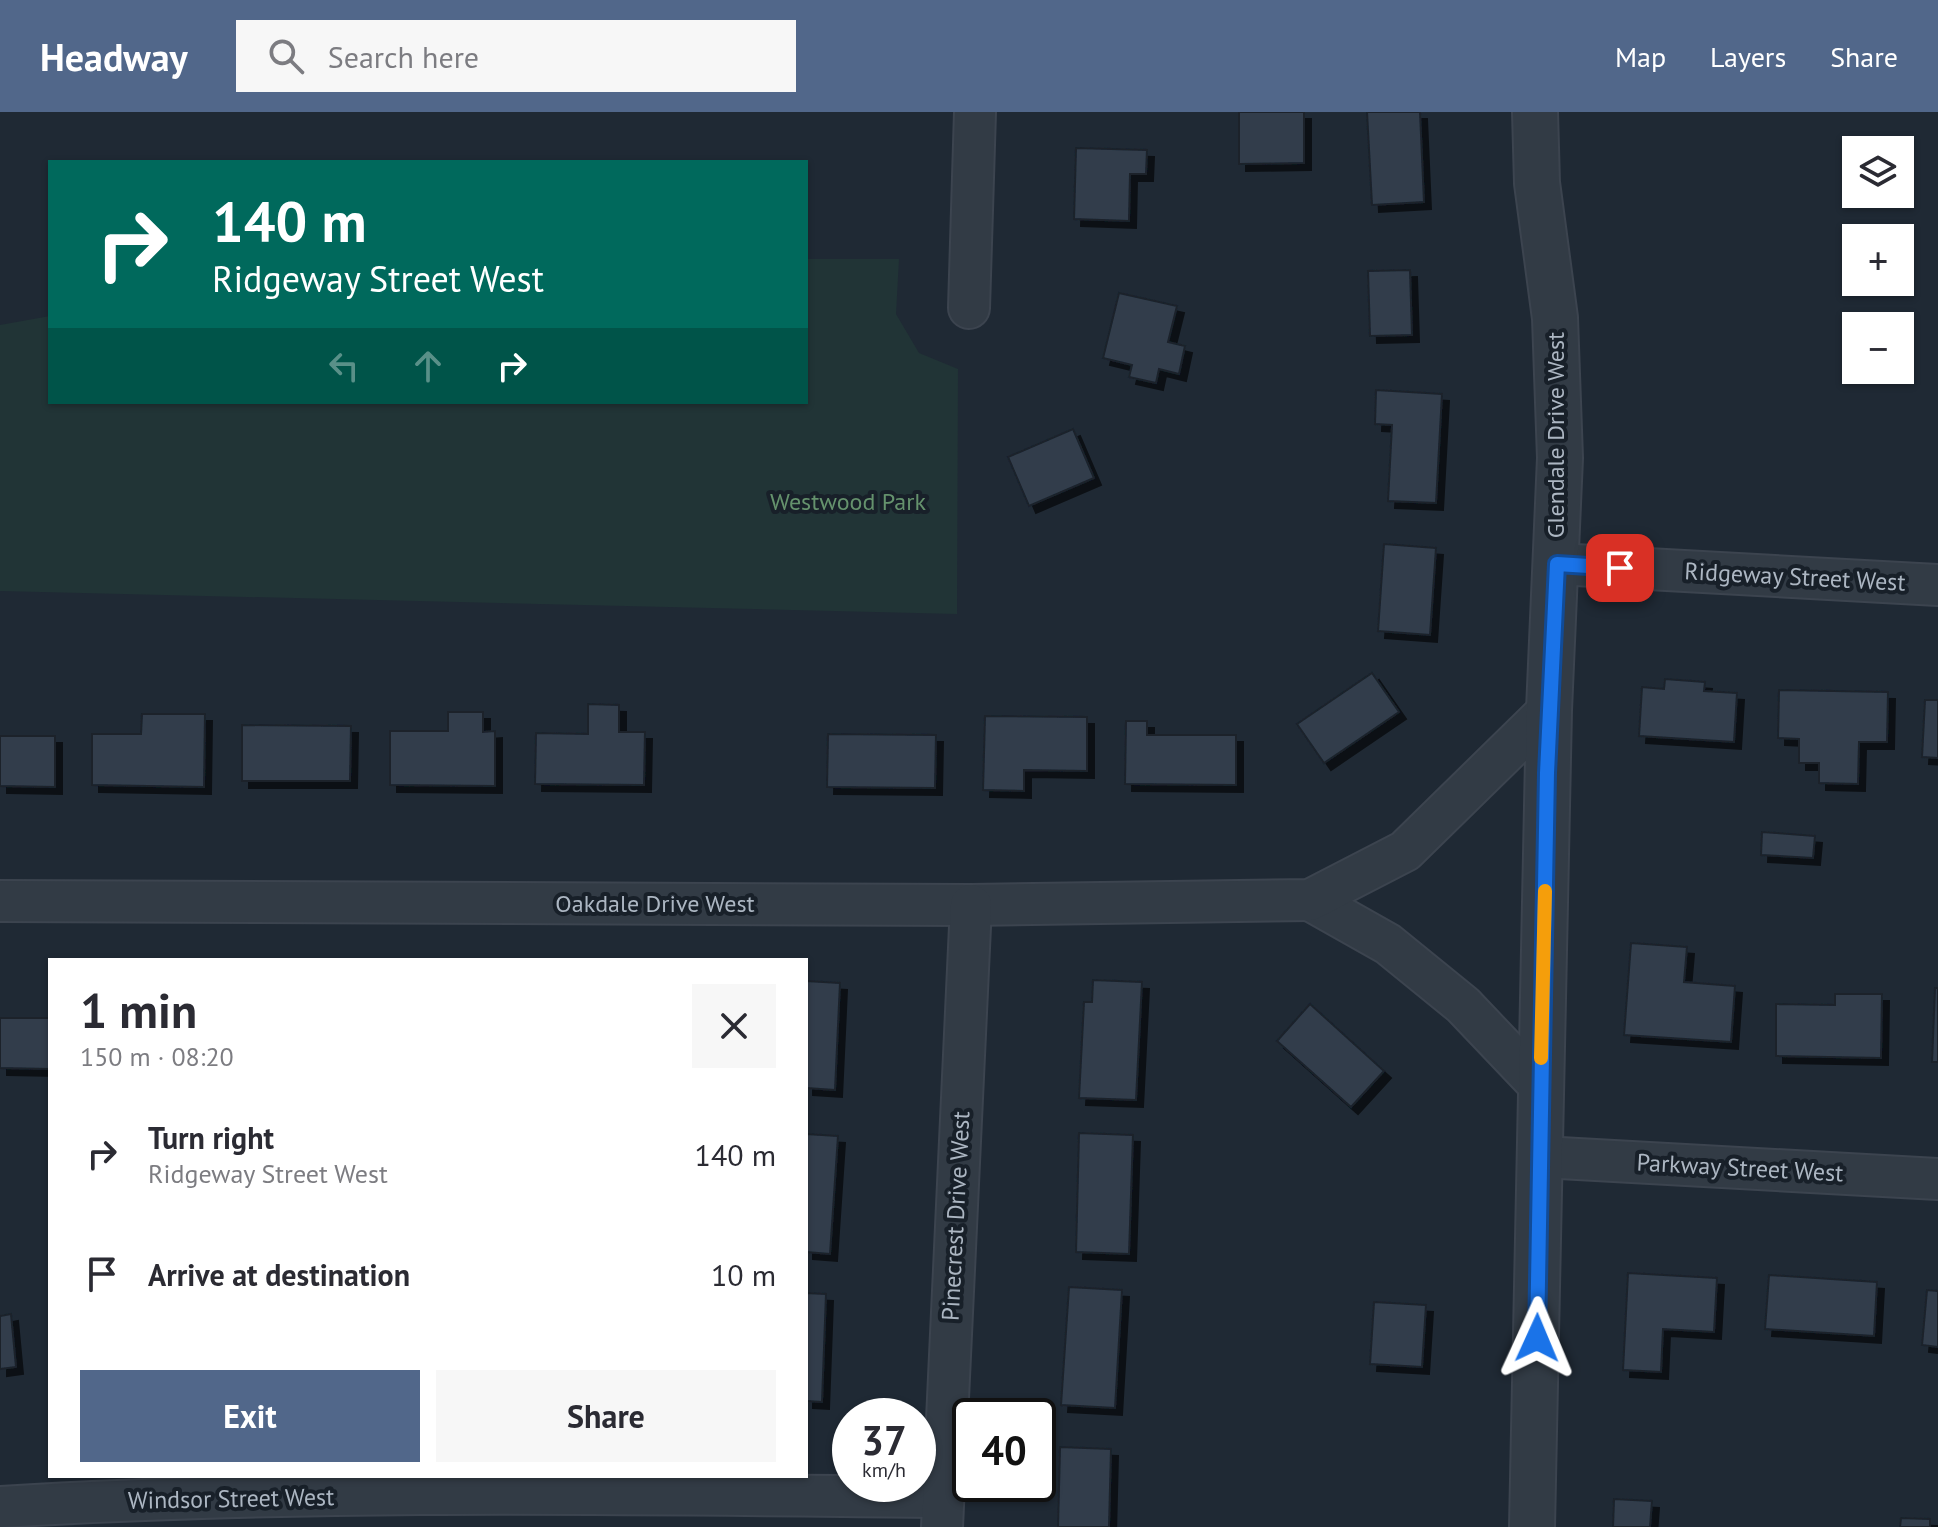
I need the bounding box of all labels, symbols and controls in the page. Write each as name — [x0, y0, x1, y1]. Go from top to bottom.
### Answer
search box — [236, 20, 796, 92]
text: Headway — [40, 32, 188, 81]
icon: search — [264, 34, 308, 78]
text: Search here — [328, 37, 479, 76]
text: Map — [1615, 38, 1666, 75]
text: Layers — [1710, 38, 1786, 75]
text: Share — [1830, 38, 1898, 75]
map controls — [1842, 136, 1914, 384]
button: layers — [1842, 136, 1914, 208]
text: 140 m — [212, 185, 367, 257]
icon: right — [80, 192, 184, 296]
button: + — [1842, 224, 1914, 296]
text: Ridgeway Street West — [212, 255, 544, 302]
button: − — [1842, 312, 1914, 384]
street label: Glendale Drive West — [1540, 332, 1571, 538]
icon: left — [322, 344, 366, 388]
icon: ahead — [406, 344, 450, 388]
icon: right — [490, 344, 534, 388]
park label: Westwood Park — [770, 486, 926, 517]
pin — [1586, 534, 1654, 602]
icon: arrive — [1598, 546, 1642, 590]
street label: Ridgeway Street West — [1684, 555, 1906, 598]
street label: Oakdale Drive West — [555, 888, 755, 919]
text: 1 min — [80, 979, 197, 1041]
button: close — [692, 984, 776, 1068]
text: 150 m · 08:20 — [80, 1040, 234, 1073]
street label: Pinecrest Drive West — [935, 1110, 976, 1322]
text: Turn right — [148, 1118, 274, 1157]
icon: right — [80, 1132, 124, 1176]
text: 140 m — [695, 1135, 776, 1174]
street label: Parkway Street West — [1636, 1147, 1844, 1188]
text: Ridgeway Street West — [148, 1157, 388, 1190]
icon: arrive — [80, 1252, 124, 1296]
text: Arrive at destination — [148, 1255, 410, 1294]
text: 10 m — [711, 1255, 776, 1294]
position arrow — [1495, 1296, 1579, 1380]
button: Exit — [80, 1370, 420, 1462]
button: Share — [436, 1370, 776, 1462]
speed limit sign: 40 — [952, 1398, 1056, 1502]
text: 37 — [861, 1414, 907, 1466]
text: km/h — [862, 1457, 906, 1483]
street label: Windsor Street West — [128, 1481, 334, 1516]

